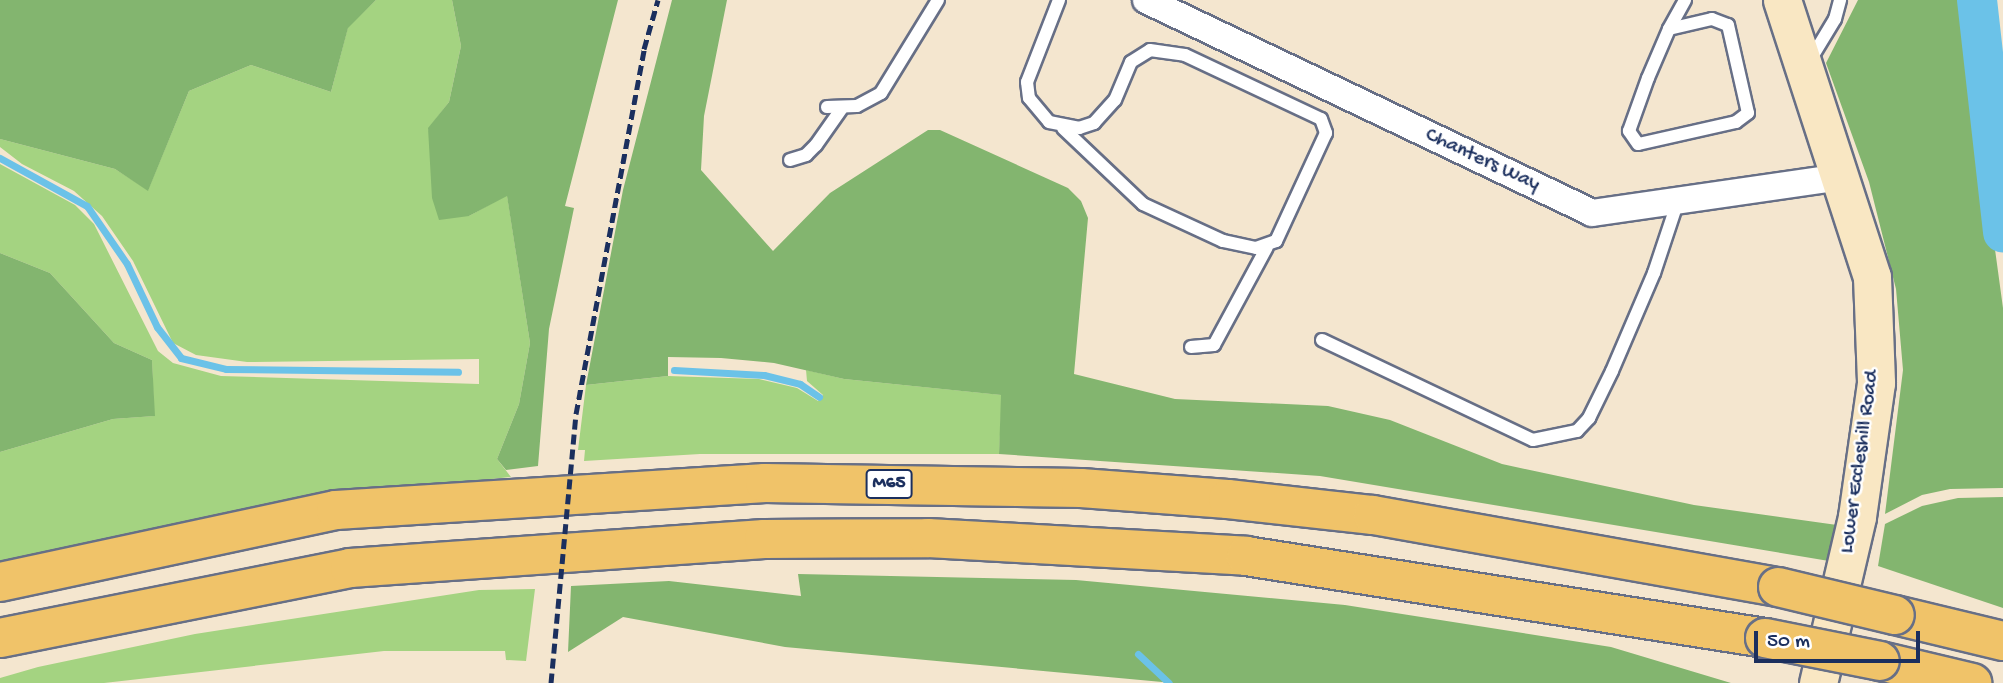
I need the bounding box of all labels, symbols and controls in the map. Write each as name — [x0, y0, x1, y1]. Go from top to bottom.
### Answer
street label: Chanters Way — [1421, 123, 1543, 199]
street label: Lower Eccleshill Road — [1836, 369, 1886, 555]
road number: M65 — [864, 468, 914, 499]
scale bar — [1758, 616, 1924, 660]
text: 50 m — [1767, 630, 1810, 655]

